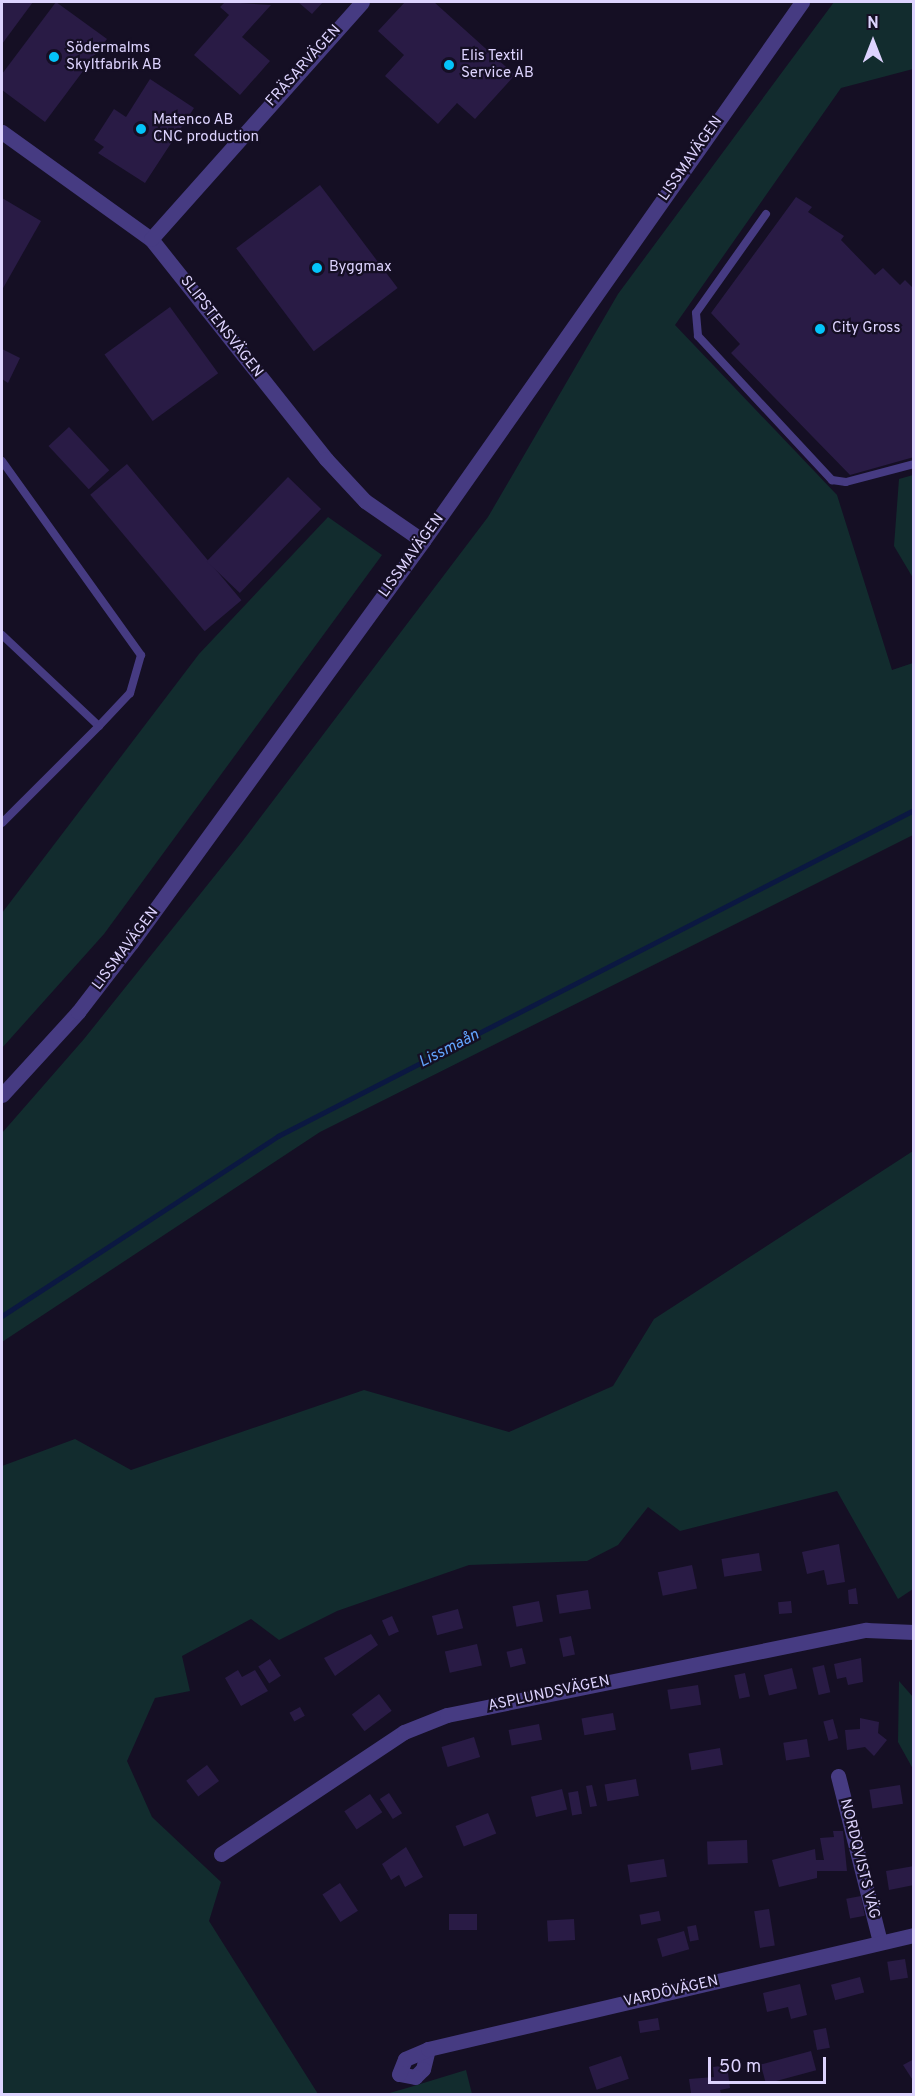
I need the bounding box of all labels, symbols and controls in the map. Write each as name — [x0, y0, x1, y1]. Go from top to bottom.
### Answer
north arrow — [843, 12, 903, 72]
text: N — [867, 14, 879, 34]
street label: FRÄSARVÄGEN — [263, 21, 345, 111]
place label: Södermalms Skyltfabrik AB — [66, 39, 162, 74]
place label: Elis Textil Service AB — [461, 47, 534, 82]
marker: Södermalms Skyltfabrik AB — [47, 50, 61, 64]
marker: Elis Textil Service AB — [442, 58, 456, 72]
place label: Matenco AB CNC production — [153, 111, 259, 146]
street label: LISSMAVÄGEN — [655, 113, 727, 205]
marker: Matenco AB CNC production — [134, 122, 148, 136]
place label: Byggmax — [329, 259, 392, 277]
marker: Byggmax — [310, 261, 324, 275]
street label: SLIPSTENSVÄGEN — [176, 273, 266, 381]
place label: City Gross — [832, 320, 900, 338]
marker: City Gross — [813, 322, 827, 336]
street label: LISSMAVÄGEN — [376, 511, 448, 601]
street label: LISSMAVÄGEN — [89, 904, 163, 994]
water label: Lissmaån — [416, 1026, 482, 1072]
street label: ASPLUNDSVÄGEN — [487, 1672, 611, 1716]
street label: NORDQVISTS VÄG — [835, 1797, 883, 1921]
street label: VARDÖVÄGEN — [622, 1972, 720, 2012]
scale bar — [711, 2045, 830, 2083]
text: 50 m — [719, 2056, 761, 2079]

